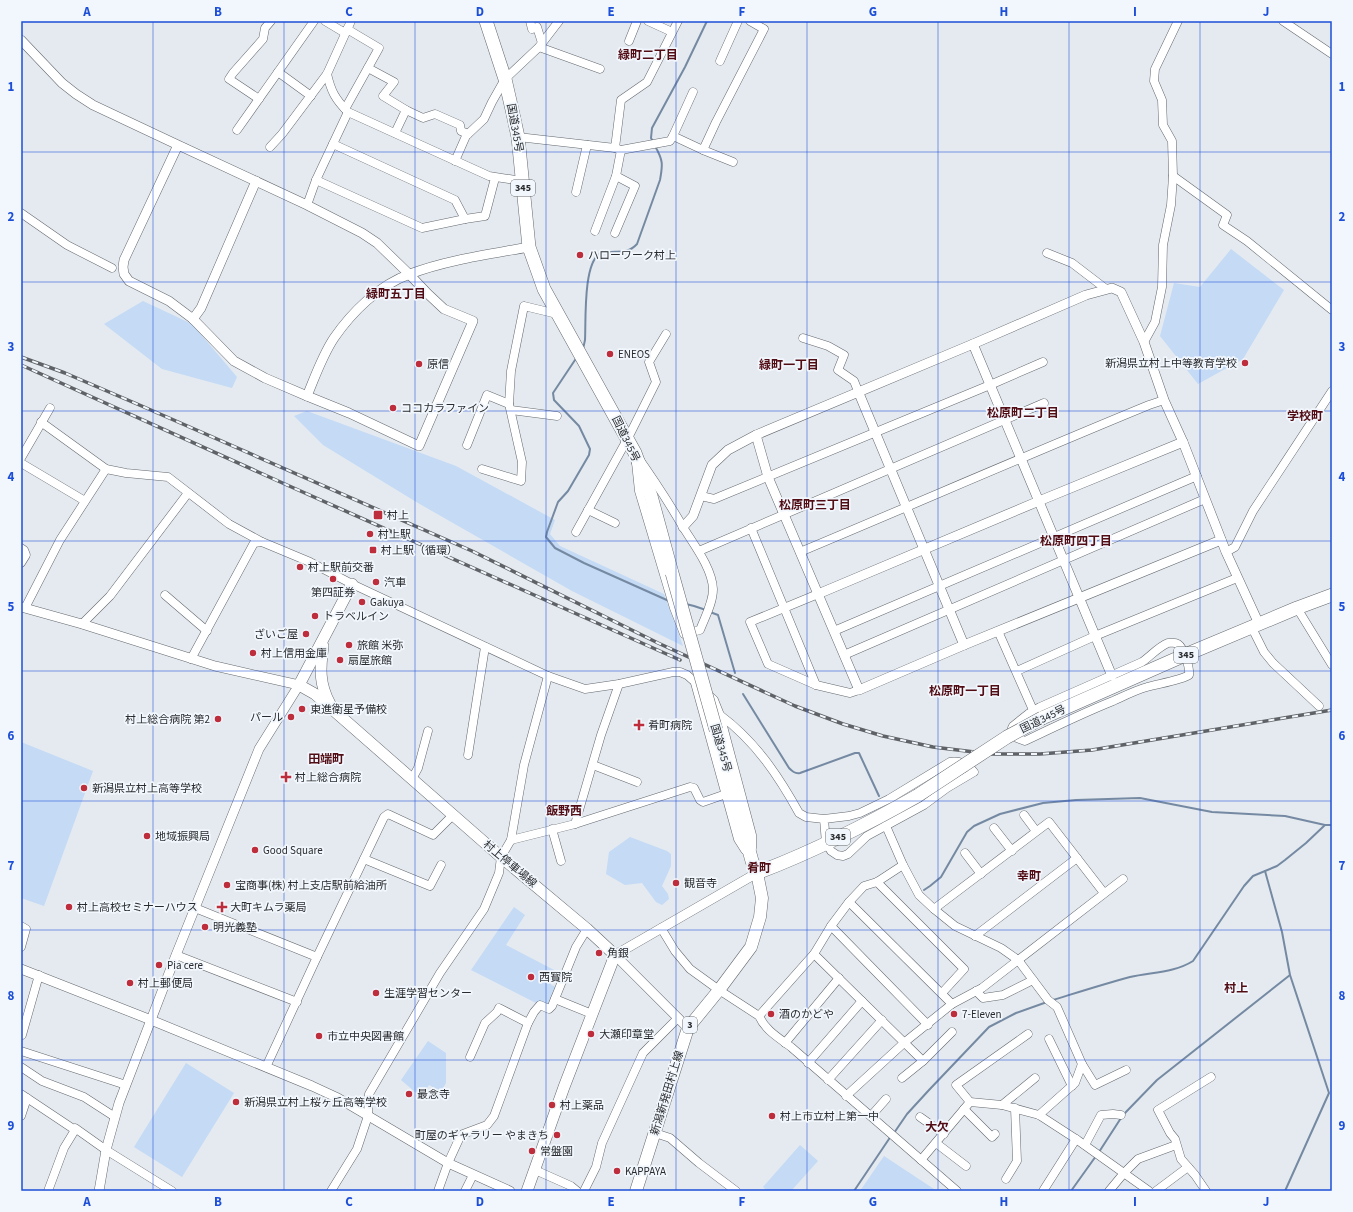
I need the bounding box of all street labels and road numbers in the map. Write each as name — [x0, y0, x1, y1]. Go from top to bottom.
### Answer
street label: 国道345号 — [503, 102, 527, 154]
road number: 345 — [511, 180, 535, 196]
street label: 国道345号 — [608, 414, 644, 464]
road number: 345 — [1174, 647, 1198, 663]
street label: 国道345号 — [1018, 701, 1068, 737]
street label: 国道345号 — [707, 722, 735, 774]
road number: 345 — [826, 829, 850, 845]
street label: 村上停車場線 — [480, 837, 540, 891]
road number: 3 — [683, 1017, 697, 1033]
street label: 新潟新発田村上線 — [647, 1049, 687, 1137]

